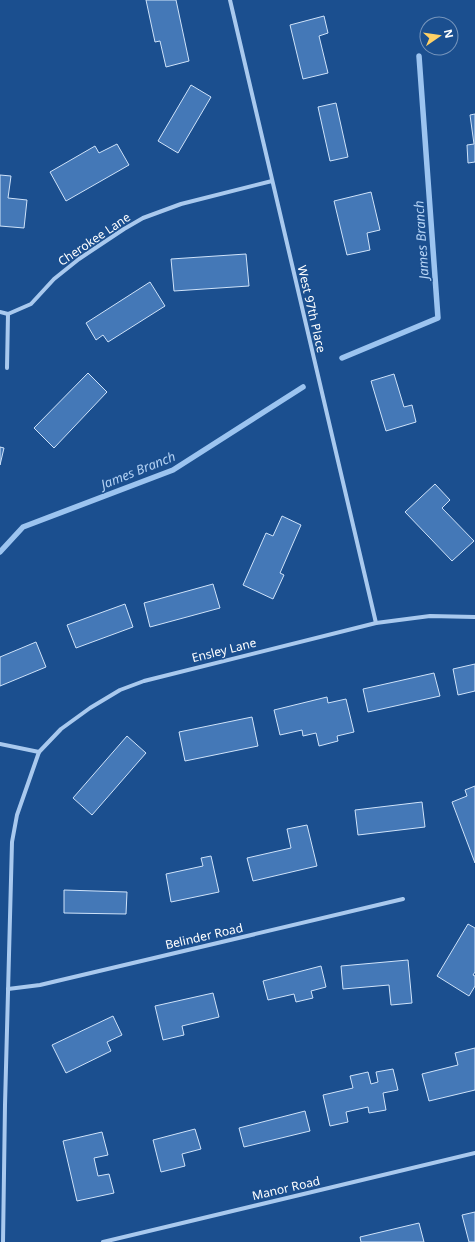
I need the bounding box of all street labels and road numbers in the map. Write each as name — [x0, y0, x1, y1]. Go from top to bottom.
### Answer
street label: Cherokee Lane — [54, 208, 134, 270]
street label: West 97th Place — [294, 264, 330, 355]
street label: Ensley Lane — [190, 634, 258, 666]
street label: Belinder Road — [163, 919, 245, 953]
street label: Manor Road — [250, 1172, 322, 1204]

